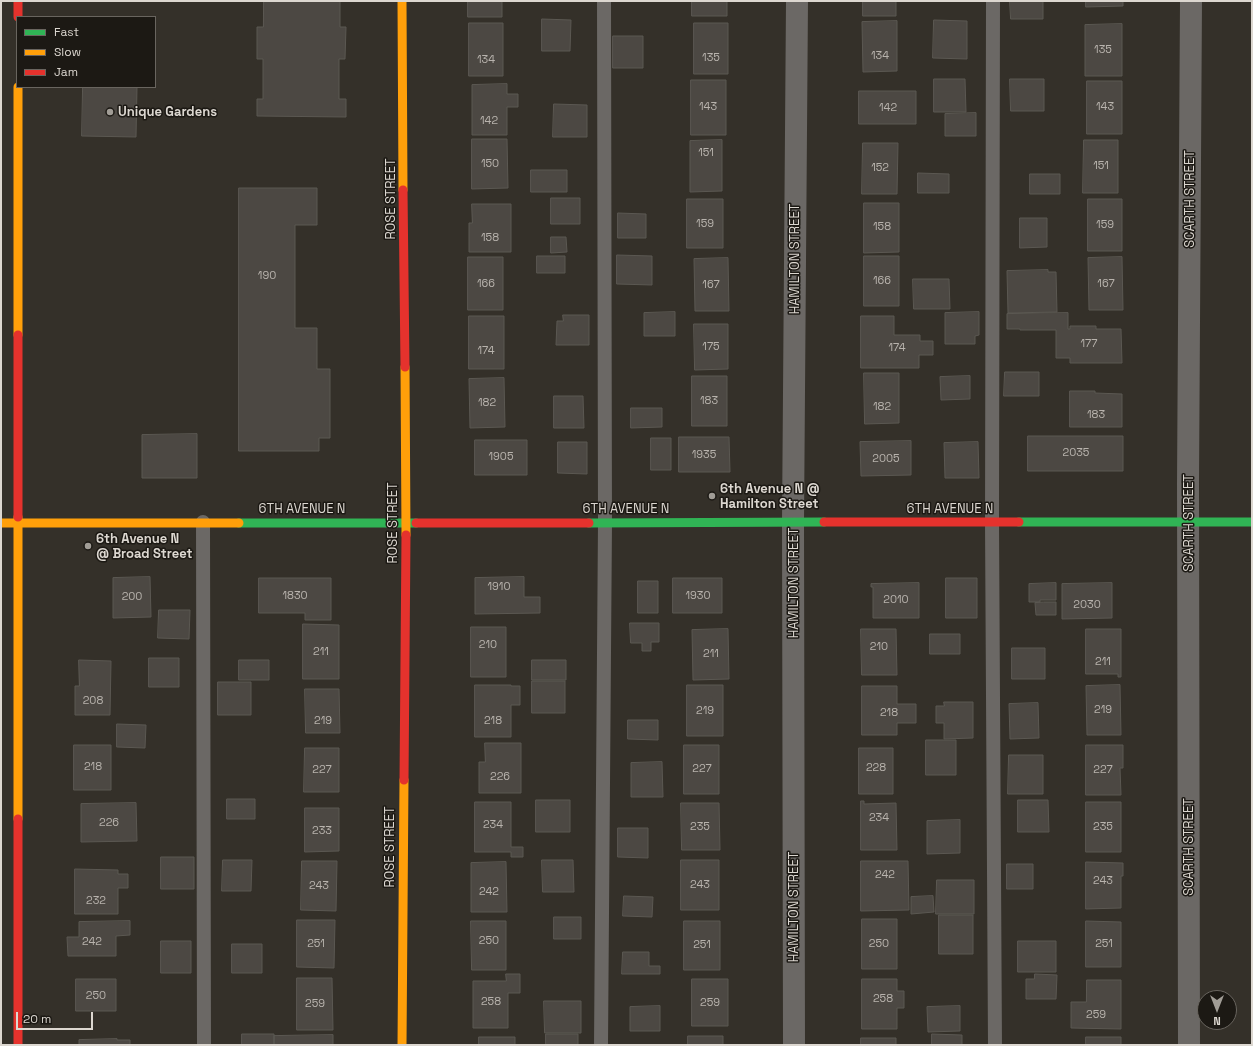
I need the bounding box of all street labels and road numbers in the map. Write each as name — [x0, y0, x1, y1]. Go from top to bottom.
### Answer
street label: SCARTH STREET — [1182, 150, 1198, 248]
street label: ROSE STREET — [383, 158, 399, 240]
street label: HAMILTON STREET — [787, 204, 803, 314]
street label: SCARTH STREET — [1181, 474, 1197, 572]
street label: ROSE STREET — [385, 482, 401, 564]
street label: 6TH AVENUE N — [259, 501, 345, 517]
street label: 6TH AVENUE N — [583, 501, 669, 517]
street label: 6TH AVENUE N — [907, 501, 993, 517]
street label: HAMILTON STREET — [786, 528, 802, 638]
street label: SCARTH STREET — [1181, 798, 1197, 896]
street label: ROSE STREET — [382, 806, 398, 888]
street label: HAMILTON STREET — [786, 852, 802, 962]

